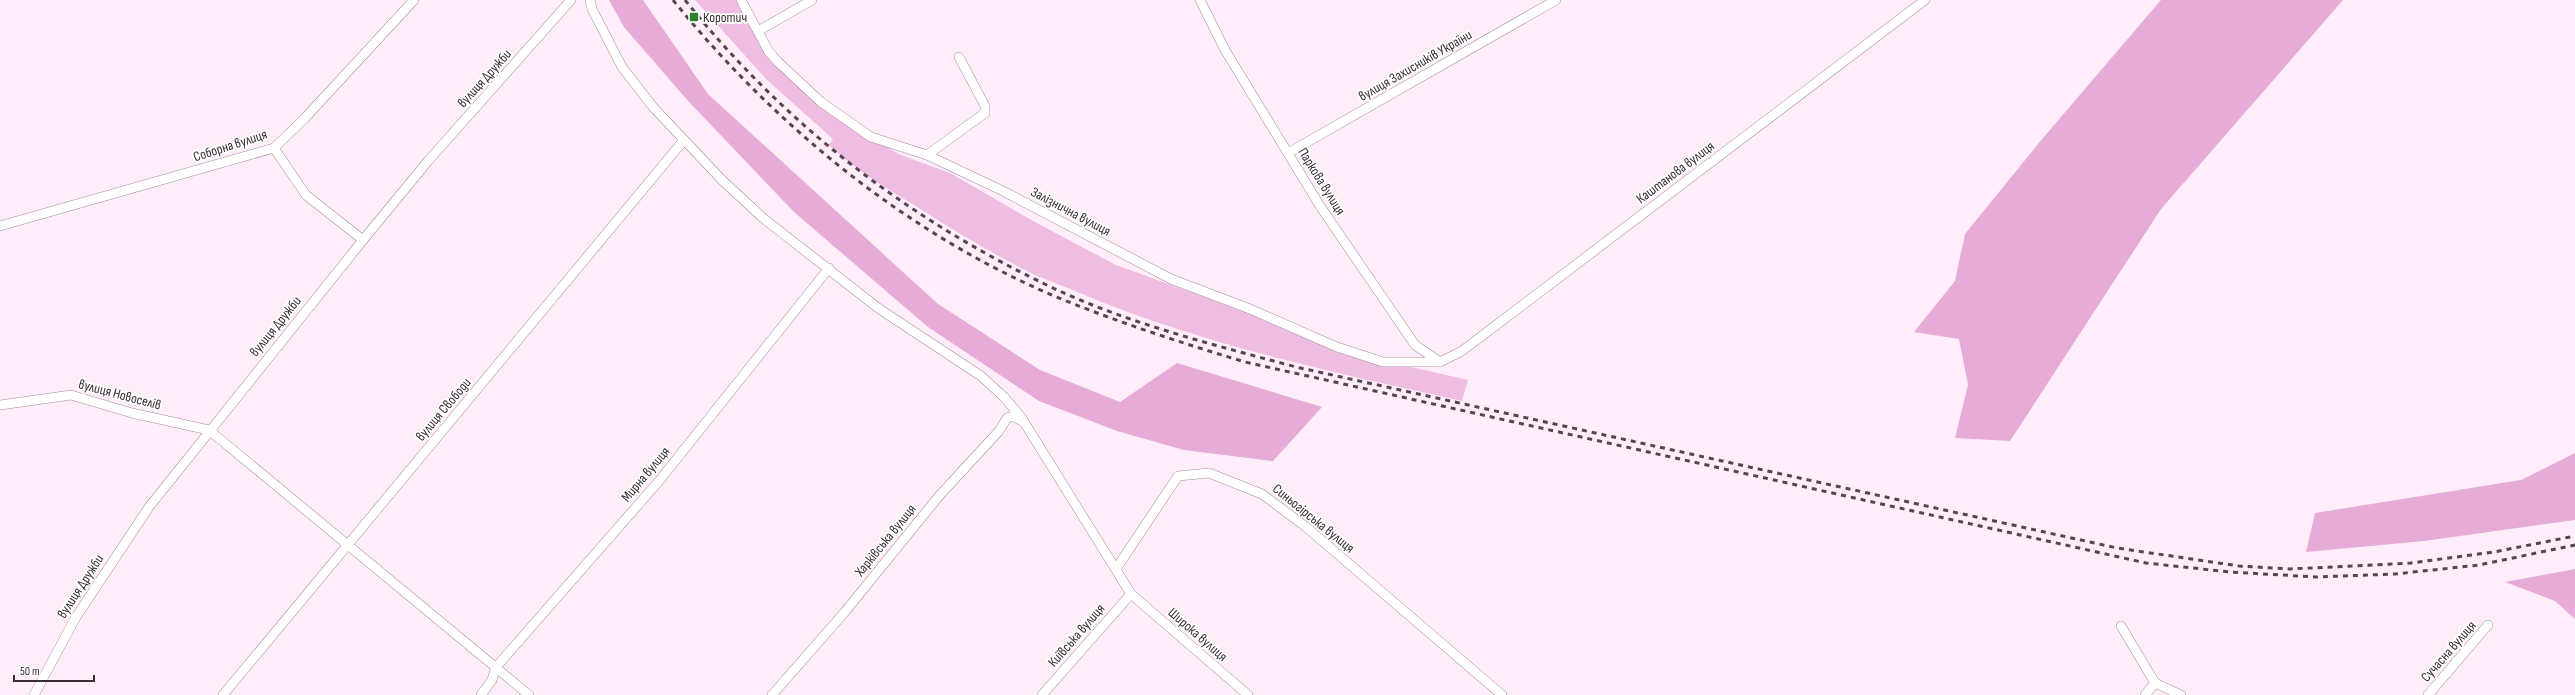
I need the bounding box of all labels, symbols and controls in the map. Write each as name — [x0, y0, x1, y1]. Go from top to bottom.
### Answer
place label: Коротич — [703, 9, 747, 26]
marker: Коротич — [688, 11, 700, 23]
street label: вулиця Захисників України — [1356, 26, 1475, 105]
street label: вулиця Дружби — [454, 46, 515, 111]
street label: Соборна вулиця — [191, 126, 269, 165]
street label: Каштанова вулиця — [1633, 138, 1718, 207]
street label: Паркова вулиця — [1294, 145, 1349, 218]
street label: Залізнична вулиця — [1028, 183, 1114, 240]
street label: вулиця Дружби — [246, 293, 305, 360]
street label: вулиця Свободи — [412, 374, 475, 444]
street label: вулиця Новоселів — [77, 375, 163, 414]
street label: Мирна вулиця — [617, 443, 673, 505]
street label: Синьогірська вулиця — [1269, 480, 1358, 557]
street label: Харківська вулиця — [850, 501, 920, 581]
street label: вулиця Дружби — [54, 551, 107, 621]
street label: Київська вулиця — [1044, 600, 1108, 670]
street label: Широка вулиця — [1165, 604, 1231, 665]
street label: Сучасна вулиця — [2417, 617, 2480, 685]
scale bar — [14, 657, 94, 683]
text: 50 m — [20, 664, 40, 679]

